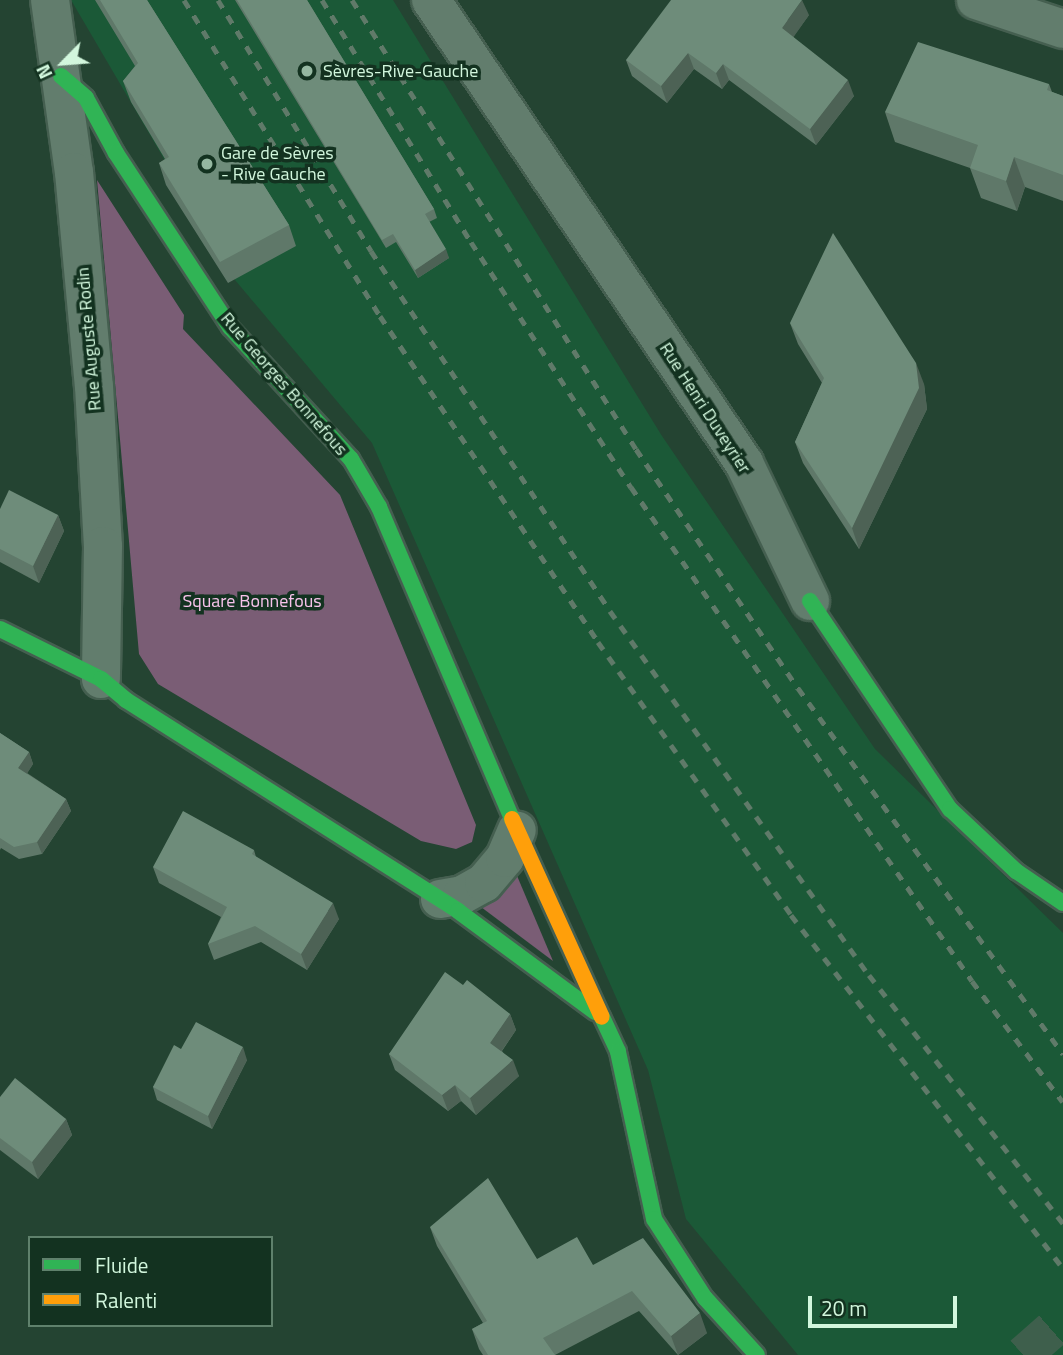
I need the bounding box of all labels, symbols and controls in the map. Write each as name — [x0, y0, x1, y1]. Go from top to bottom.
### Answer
north arrow — [28, 28, 98, 98]
text: N — [28, 60, 59, 84]
place label: Sèvres-Rive-Gauche — [323, 60, 478, 82]
marker: Sèvres-Rive-Gauche — [297, 61, 317, 81]
place label: Gare de Sèvres - Rive Gauche — [221, 143, 334, 186]
marker: Gare de Sèvres - Rive Gauche — [199, 156, 215, 172]
street label: Rue Auguste Rodin — [72, 266, 106, 412]
street label: Rue Georges Bonnefous — [216, 308, 352, 460]
street label: Rue Henri Duveyrier — [655, 339, 755, 477]
park label: Square Bonnefous — [182, 590, 322, 612]
legend — [28, 1236, 273, 1327]
text: Fluide — [95, 1249, 148, 1281]
scale bar — [811, 1282, 960, 1326]
text: Ralenti — [95, 1284, 157, 1316]
text: 20 m — [821, 1292, 867, 1324]

